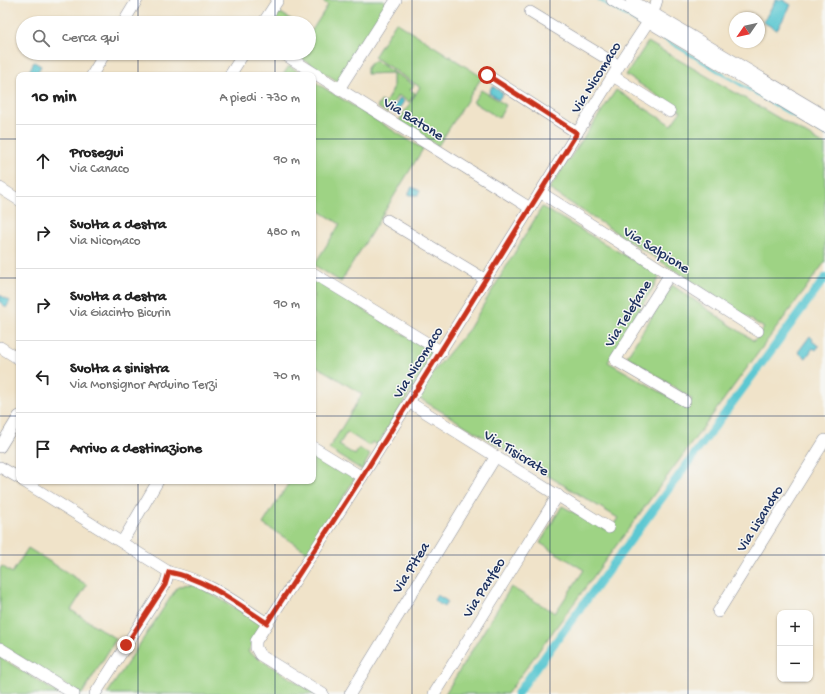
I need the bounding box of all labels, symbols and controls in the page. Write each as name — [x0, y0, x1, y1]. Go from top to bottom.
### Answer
north arrow — [729, 12, 765, 48]
search box — [16, 16, 316, 60]
icon: search — [30, 27, 52, 49]
text: Cerca qui — [62, 29, 119, 47]
street label: Via Nicomaco — [567, 39, 626, 118]
route start — [478, 66, 496, 84]
text: 10 min — [32, 88, 76, 108]
text: A piedi · 730 m — [219, 91, 300, 106]
street label: Via Batone — [378, 93, 447, 146]
text: Prosegui — [70, 144, 123, 162]
icon: ahead — [32, 150, 54, 172]
text: 90 m — [274, 153, 300, 168]
text: Via Canaco — [70, 162, 129, 177]
text: Svolta a destra — [70, 216, 166, 234]
icon: right — [32, 222, 54, 244]
street label: Via Salpione — [618, 223, 693, 278]
text: 480 m — [267, 225, 300, 240]
text: Via Nicomaco — [70, 234, 140, 249]
street label: Via Telefane — [600, 277, 657, 352]
text: Svolta a destra — [70, 288, 166, 306]
icon: right — [32, 294, 54, 316]
text: 90 m — [274, 297, 300, 312]
text: Via Giacinto Bicurin — [70, 306, 171, 321]
street label: Via Nicomaco — [389, 324, 448, 403]
text: Svolta a sinistra — [70, 360, 169, 378]
icon: left — [32, 366, 54, 388]
text: 70 m — [274, 369, 300, 384]
text: Via Monsignor Arduino Terzi — [70, 378, 218, 393]
street label: Via Tisicrate — [479, 426, 552, 481]
icon: arrive — [32, 438, 54, 460]
text: Arrivo a destinazione — [70, 440, 202, 458]
street label: Via Lisandro — [733, 482, 788, 557]
street label: Via Pitea — [388, 538, 435, 598]
street label: Via Panfeo — [459, 555, 510, 622]
map controls — [777, 610, 813, 682]
button: + — [777, 610, 813, 646]
route end — [117, 636, 135, 654]
button: − — [777, 646, 813, 682]

